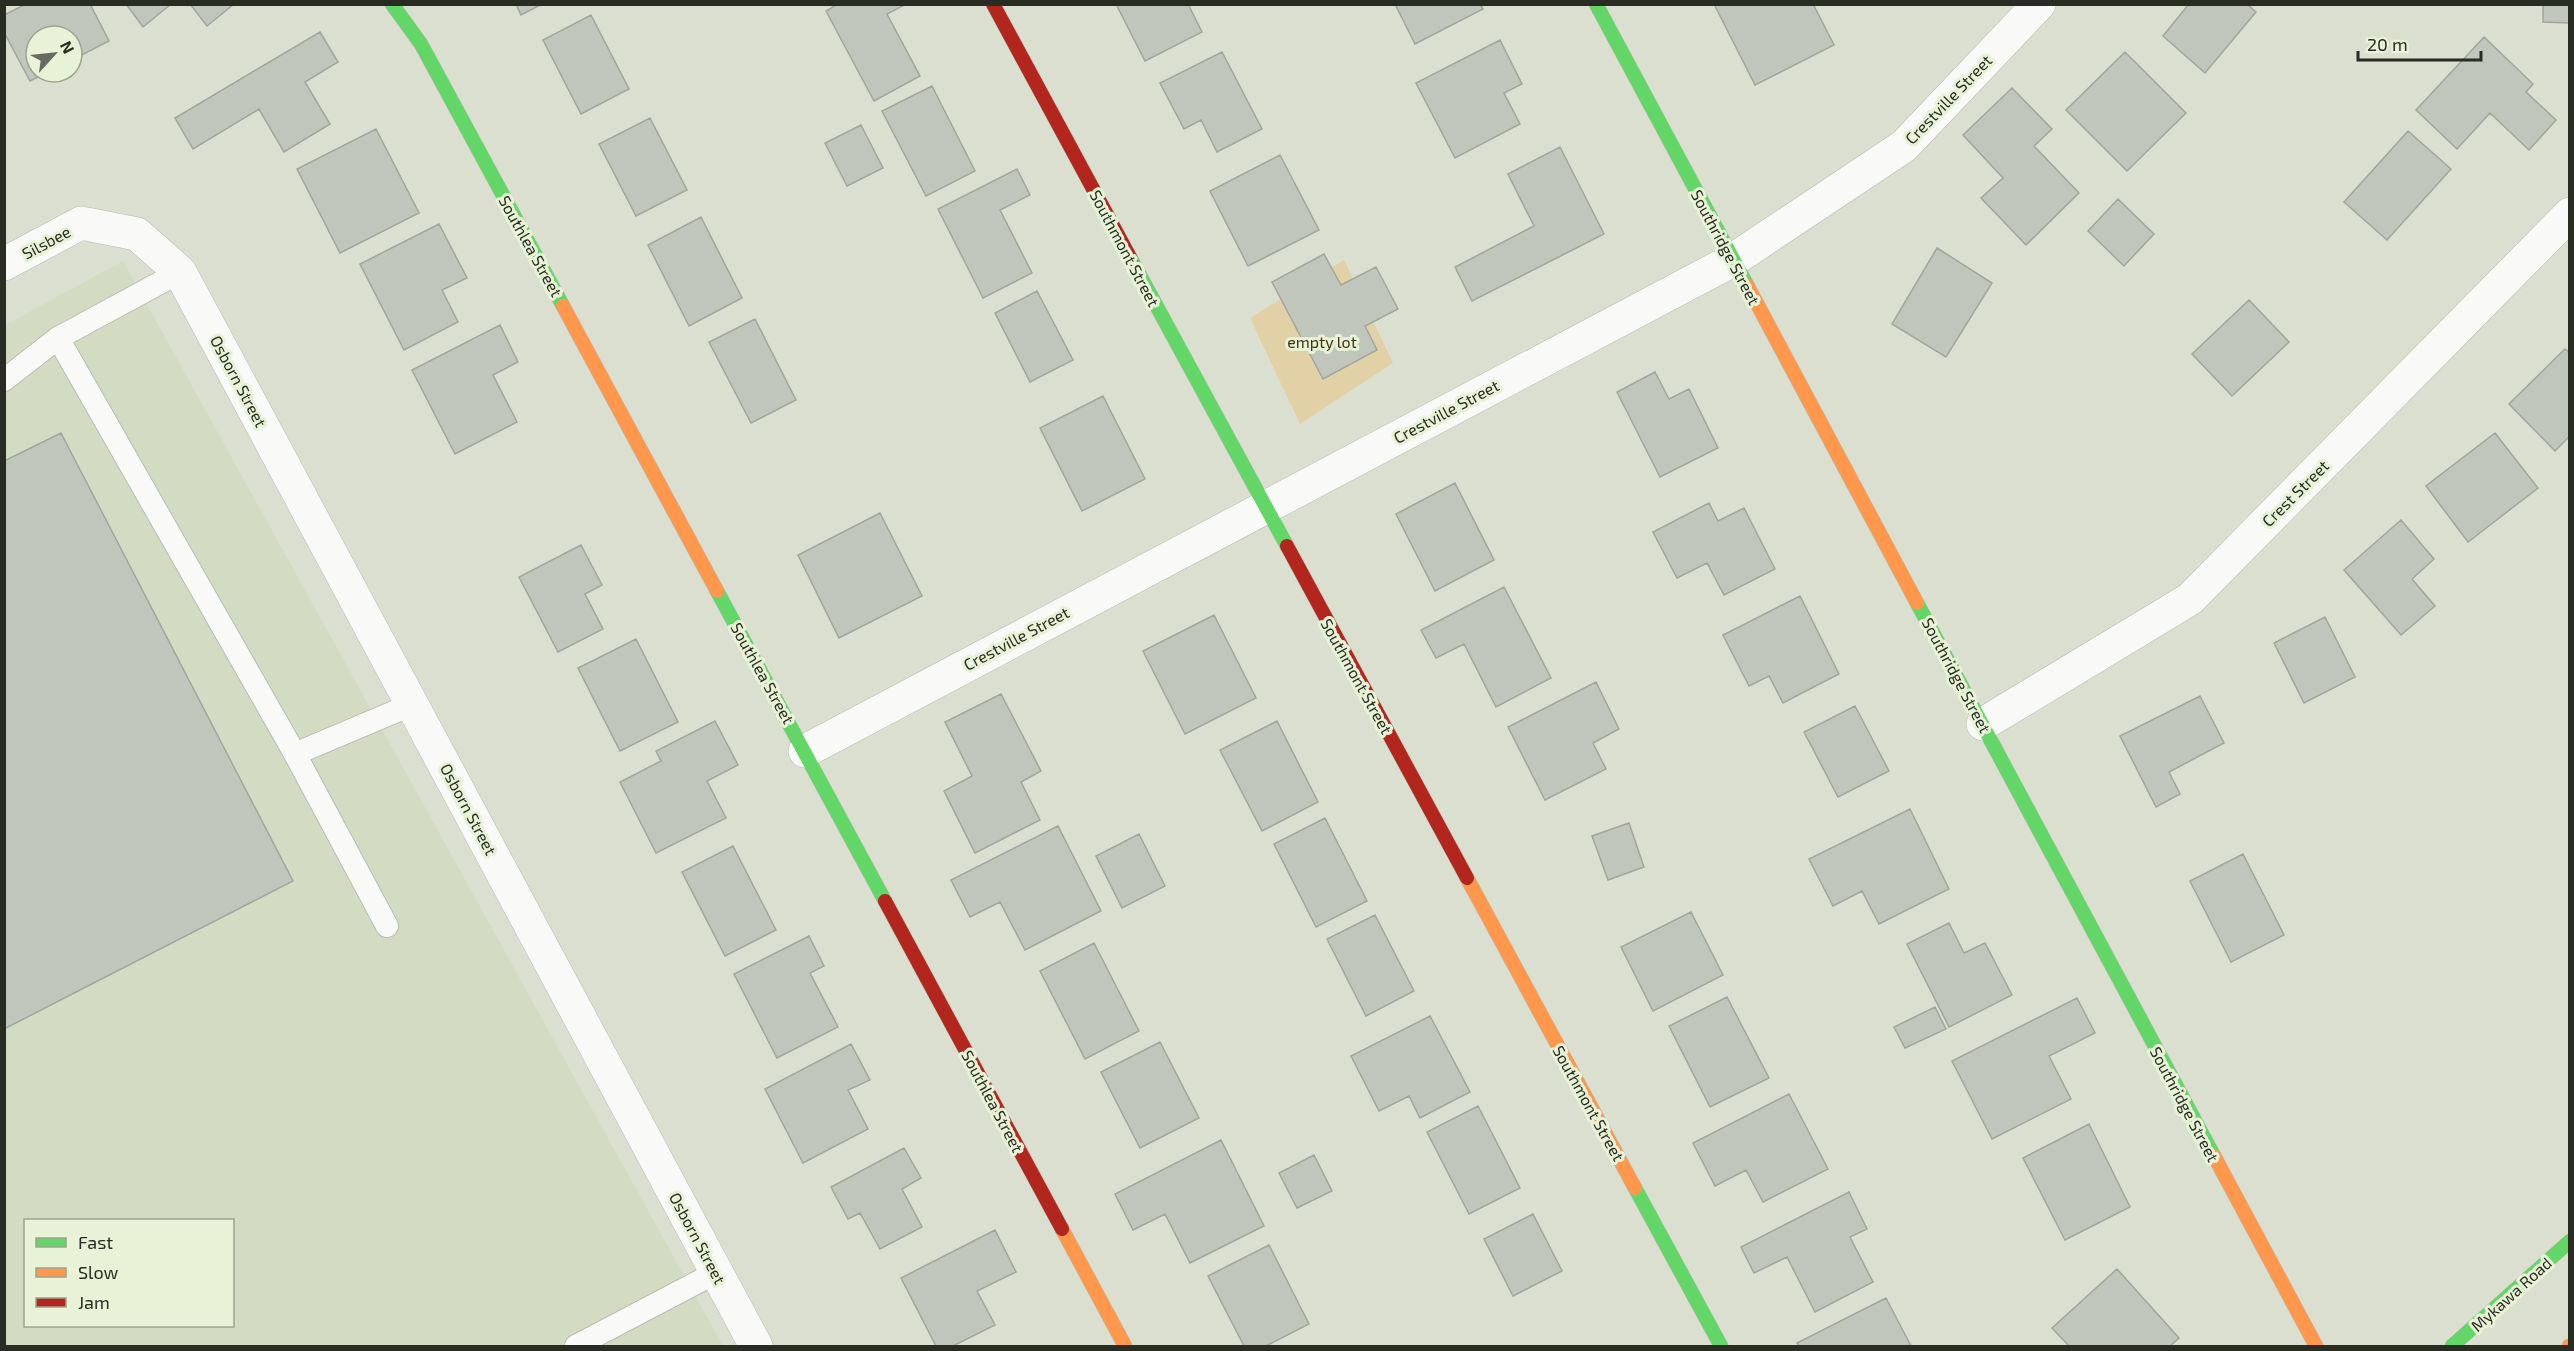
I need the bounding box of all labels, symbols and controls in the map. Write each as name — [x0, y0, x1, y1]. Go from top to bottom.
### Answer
north arrow — [24, 24, 84, 84]
scale bar — [2358, 24, 2481, 62]
text: 20 m — [2367, 33, 2408, 55]
text: N — [57, 37, 79, 56]
street label: Crestville Street — [1901, 50, 1995, 148]
street label: Southridge Street — [1688, 186, 1764, 308]
street label: Southmont Street — [1086, 187, 1164, 309]
street label: Southlea Street — [495, 192, 567, 300]
street label: Silsbee — [19, 221, 73, 263]
street label: Osborn Street — [207, 332, 271, 430]
park label: empty lot — [1287, 332, 1357, 351]
street label: Crestville Street — [1390, 375, 1502, 447]
street label: Crest Street — [2258, 456, 2332, 530]
street label: Crestville Street — [960, 602, 1072, 674]
street label: Southridge Street — [1919, 614, 1995, 736]
street label: Southmont Street — [1317, 615, 1397, 737]
street label: Southlea Street — [727, 619, 799, 727]
street label: Osborn Street — [437, 760, 501, 858]
street label: Southmont Street — [1549, 1042, 1629, 1164]
street label: Southridge Street — [2147, 1043, 2223, 1165]
street label: Southlea Street — [958, 1047, 1028, 1155]
street label: Osborn Street — [666, 1189, 730, 1287]
legend — [24, 1219, 234, 1327]
text: Fast — [78, 1231, 113, 1253]
street label: Mykawa Road — [2467, 1253, 2555, 1335]
text: Slow — [78, 1261, 119, 1283]
text: Jam — [78, 1291, 110, 1313]

